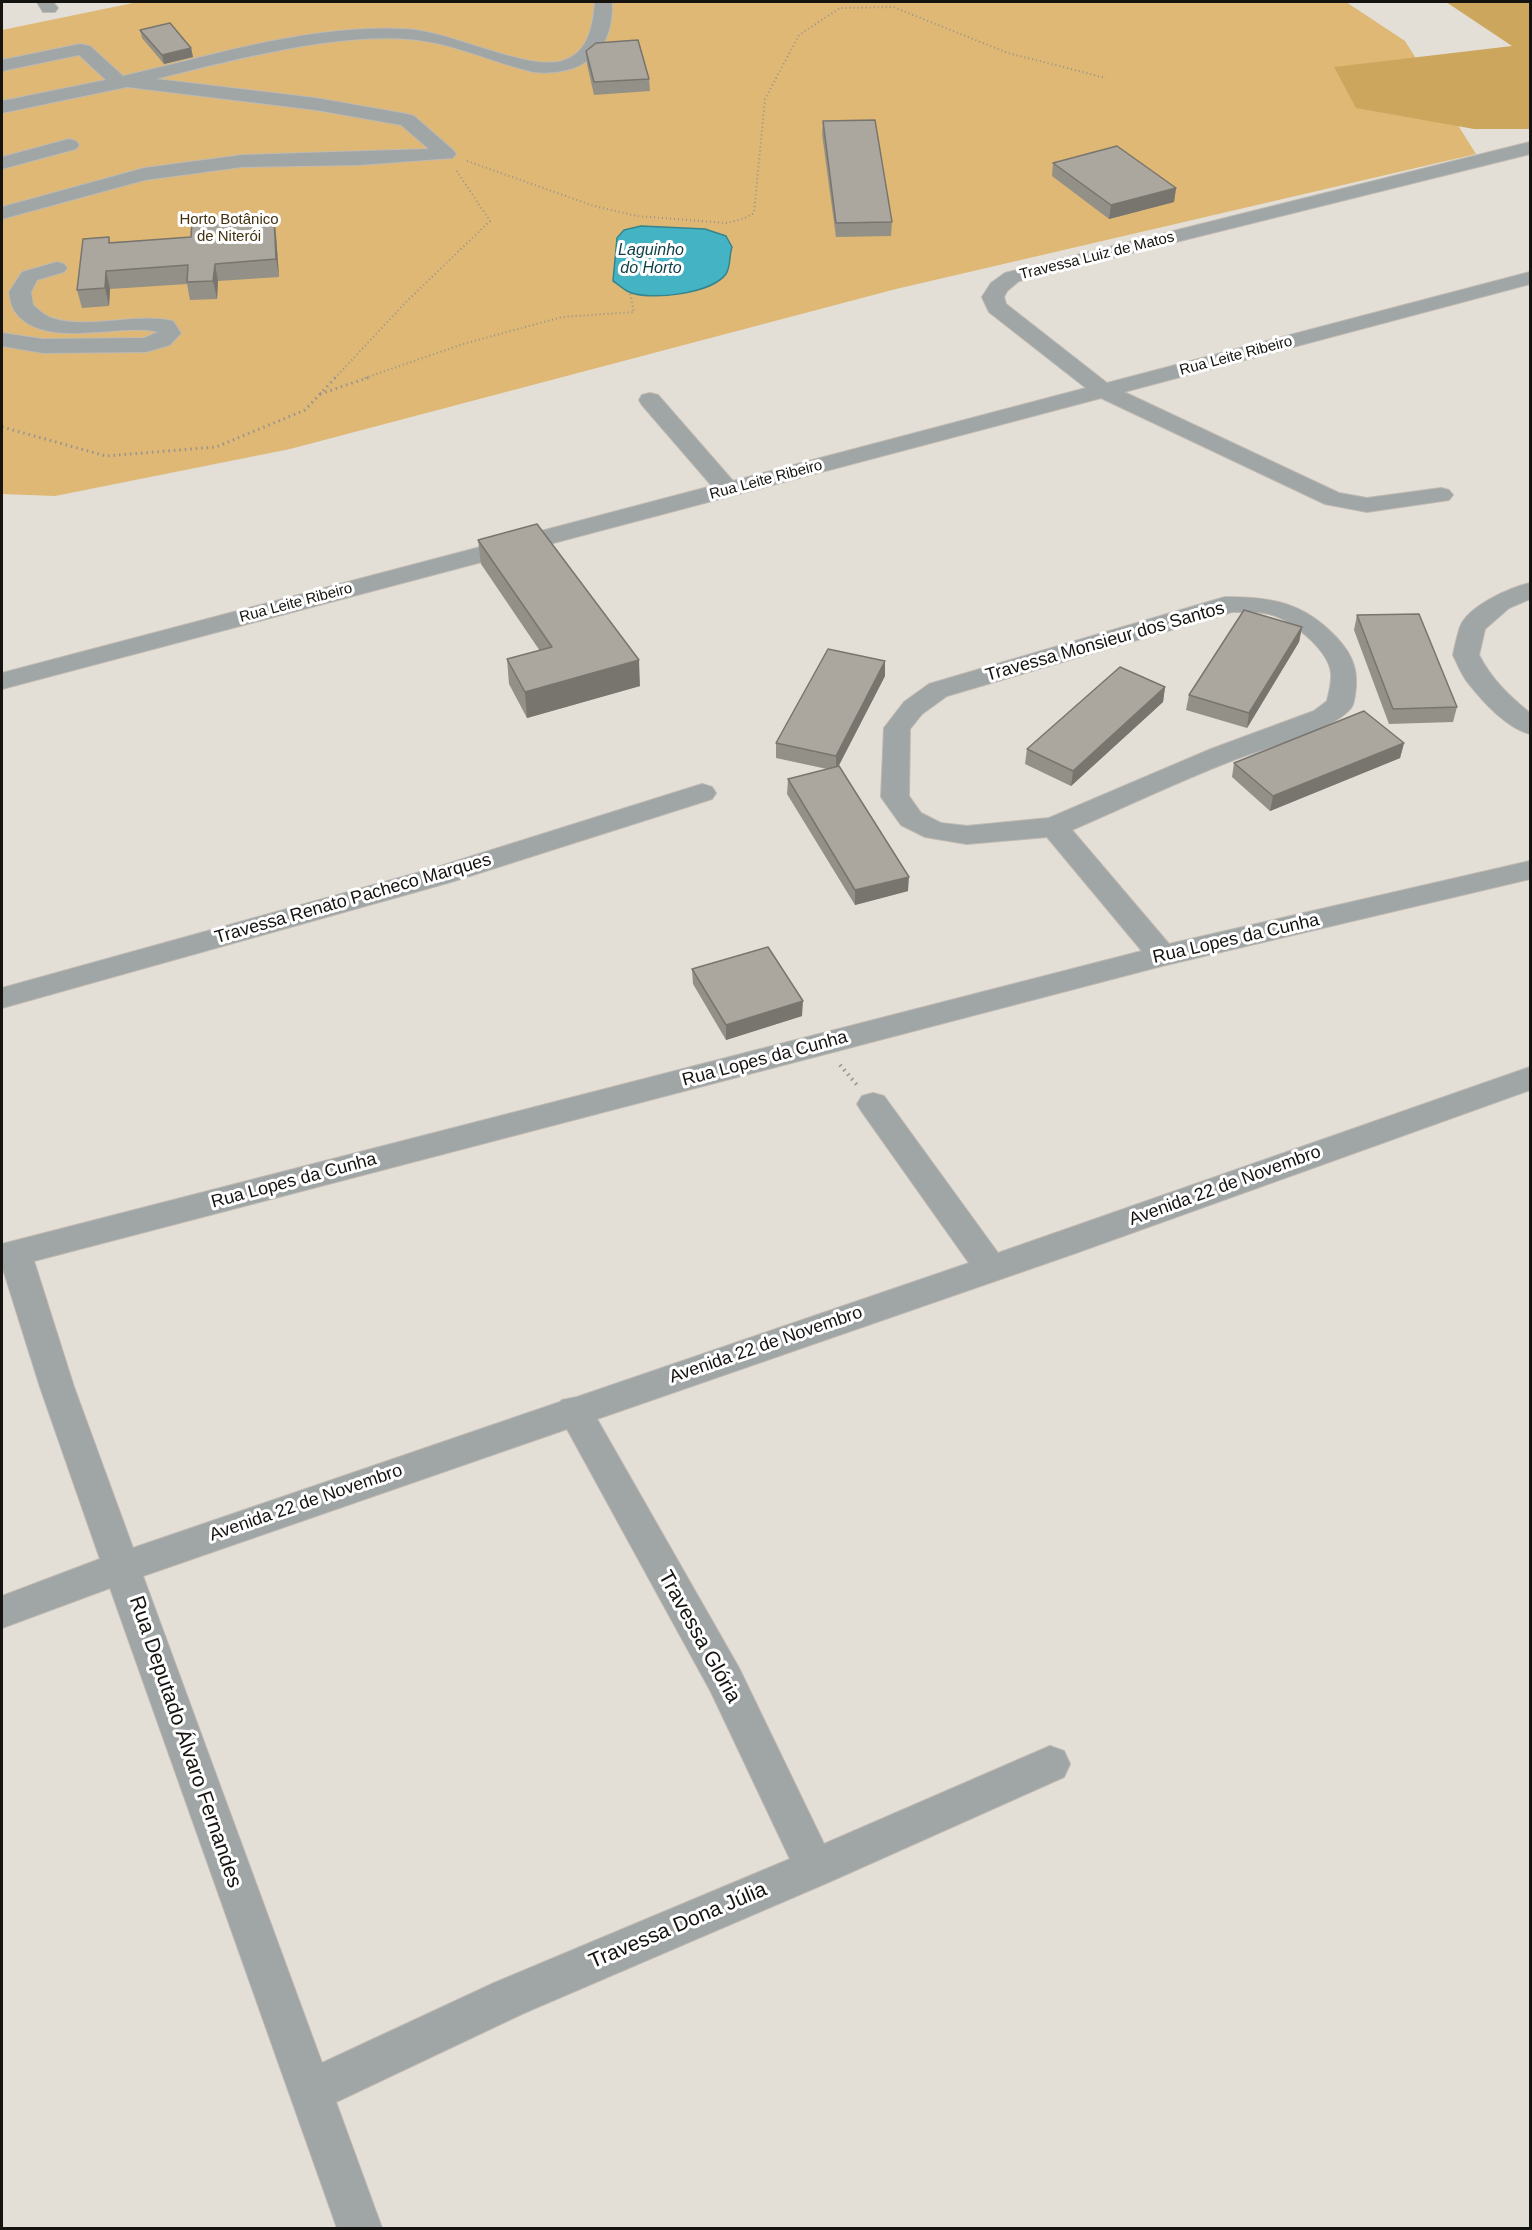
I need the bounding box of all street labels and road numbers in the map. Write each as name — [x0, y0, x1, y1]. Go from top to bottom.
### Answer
street label: Travessa Luiz de Matos — [1018, 228, 1176, 284]
street label: Rua Leite Ribeiro — [1178, 332, 1294, 380]
street label: Rua Leite Ribeiro — [708, 456, 824, 504]
street label: Rua Leite Ribeiro — [238, 579, 354, 627]
street label: Travessa Monsieur dos Santos — [983, 598, 1227, 686]
street label: Travessa Renato Pacheco Marques — [212, 849, 494, 949]
street label: Rua Lopes da Cunha — [1151, 909, 1321, 969]
street label: Rua Lopes da Cunha — [680, 1027, 850, 1091]
street label: Avenida 22 de Novembro — [1126, 1141, 1324, 1231]
street label: Rua Lopes da Cunha — [209, 1149, 379, 1213]
street label: Avenida 22 de Novembro — [667, 1302, 865, 1388]
street label: Avenida 22 de Novembro — [207, 1460, 405, 1546]
street label: Travessa Glória — [652, 1566, 746, 1708]
street label: Rua Deputado Álvaro Fernandes — [123, 1593, 247, 1891]
street label: Travessa Dona Júlia — [585, 1877, 771, 1975]

